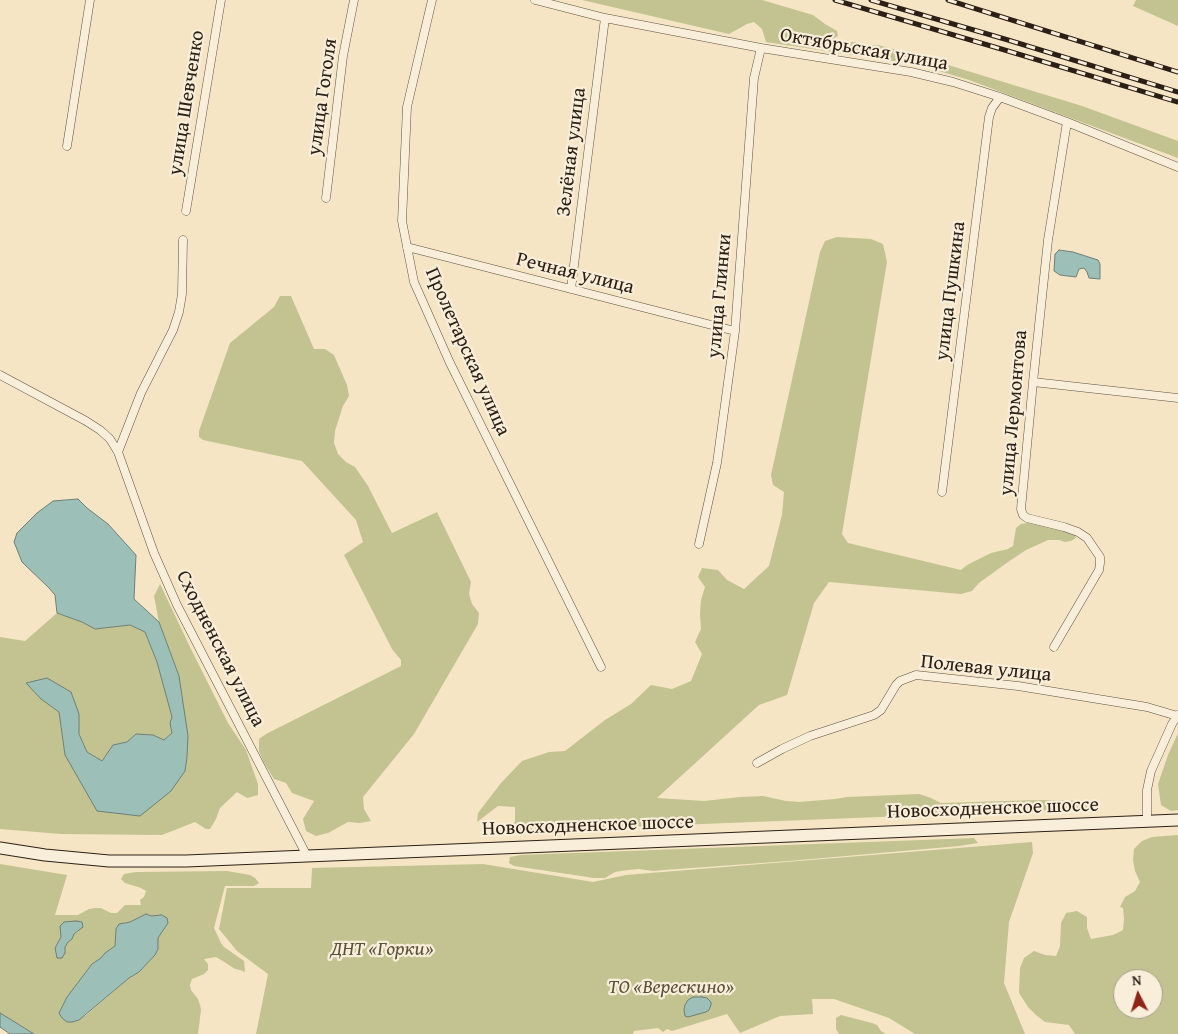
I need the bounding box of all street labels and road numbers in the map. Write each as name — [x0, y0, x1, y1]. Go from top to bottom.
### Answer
street label: Октябрьская улица — [778, 23, 950, 77]
street label: улица Шевченко — [164, 29, 210, 177]
street label: улица Гоголя — [303, 37, 343, 157]
street label: Зелёная улица — [552, 86, 592, 218]
street label: улица Пушкина — [931, 220, 971, 362]
street label: улица Глинки — [703, 233, 737, 359]
street label: Речная улица — [514, 248, 636, 300]
street label: Пролетарская улица — [419, 264, 515, 440]
street label: улица Лермонтова — [995, 329, 1033, 497]
street label: Сходненская улица — [170, 567, 270, 731]
street label: Полевая улица — [919, 650, 1053, 688]
street label: Новосходненское шоссе — [887, 793, 1099, 825]
street label: Новосходненское шоссе — [482, 810, 694, 842]

